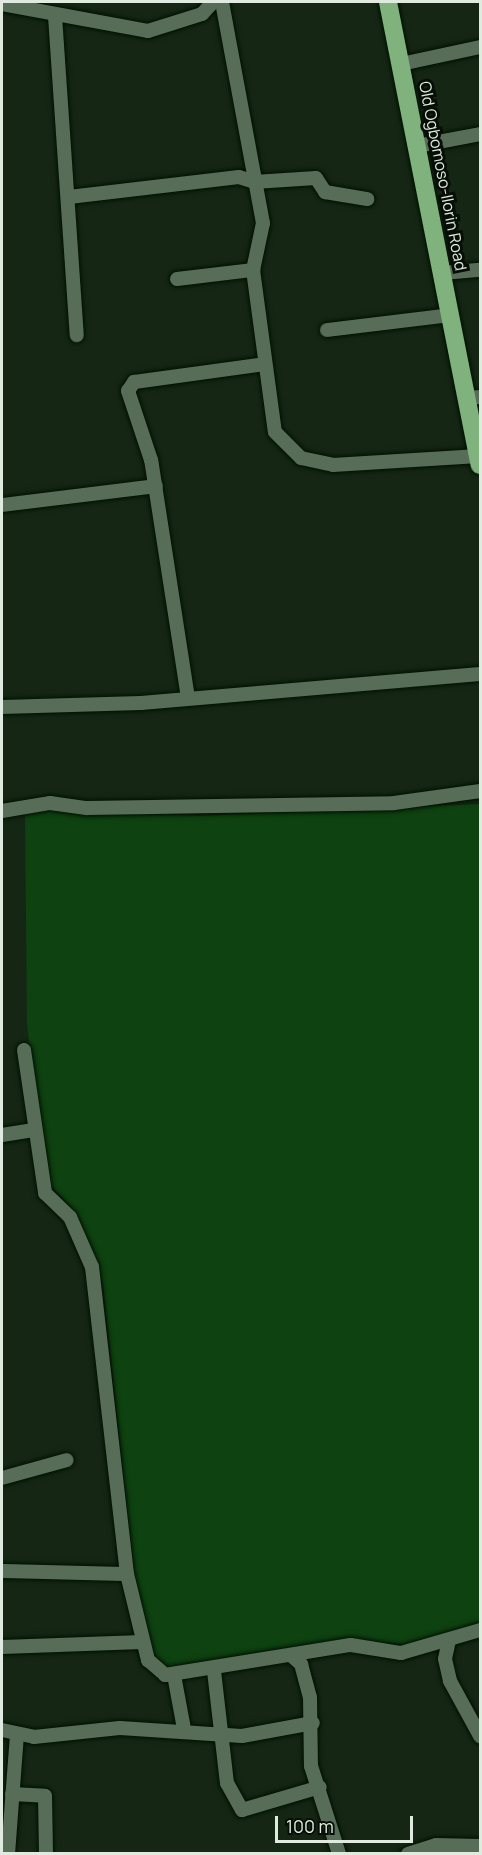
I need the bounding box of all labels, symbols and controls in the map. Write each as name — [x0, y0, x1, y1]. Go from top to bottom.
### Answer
street label: Old Ogbomoso-Ilorin Road — [415, 80, 471, 272]
scale bar — [278, 1804, 416, 1842]
text: 100 m — [286, 1814, 334, 1838]

